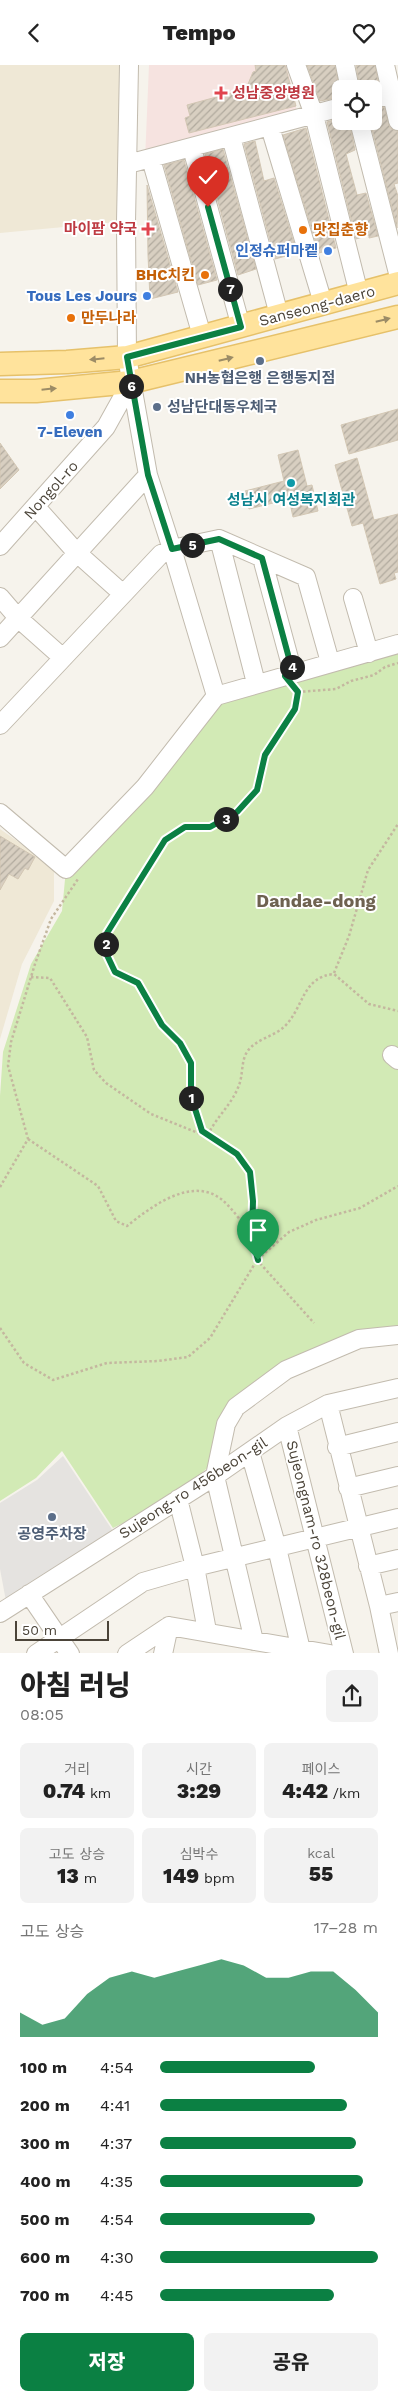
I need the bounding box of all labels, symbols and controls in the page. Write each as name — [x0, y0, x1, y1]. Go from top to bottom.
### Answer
icon: back — [20, 19, 48, 47]
icon: heart — [350, 19, 378, 47]
text: Tempo — [162, 20, 236, 45]
map controls — [332, 80, 382, 130]
button: locate — [332, 80, 382, 130]
place label: 성남중앙병원 — [232, 84, 315, 102]
marker: 성남중앙병원 — [214, 86, 228, 100]
pin — [187, 156, 229, 207]
icon: check — [194, 163, 222, 191]
place label: 마이팜 약국 — [64, 220, 137, 238]
place label: 맛집춘향 — [313, 221, 368, 239]
marker: 마이팜 약국 — [141, 222, 155, 236]
marker: 맛집춘향 — [297, 224, 309, 236]
place label: 인정슈퍼마켙 — [235, 242, 318, 260]
marker: 인정슈퍼마켙 — [322, 245, 334, 257]
place label: BHC치킨 — [136, 266, 195, 284]
marker: BHC치킨 — [199, 269, 211, 281]
pin: 7 — [218, 277, 242, 301]
text: 7 — [226, 281, 235, 297]
street label: Sanseong-daero — [257, 282, 377, 330]
place label: Tous Les Jours — [27, 287, 137, 305]
marker: Tous Les Jours — [141, 290, 153, 302]
place label: 만두나라 — [81, 309, 136, 327]
marker: 만두나라 — [65, 312, 77, 324]
one-way arrow — [376, 316, 391, 324]
one-way arrow — [218, 355, 233, 363]
marker: NH농협은행 은행동지점 — [254, 355, 266, 367]
one-way arrow — [88, 356, 104, 364]
place label: NH농협은행 은행동지점 — [185, 369, 335, 387]
pin: 6 — [118, 373, 144, 399]
text: 6 — [127, 378, 136, 394]
one-way arrow — [41, 385, 57, 393]
place label: 성남단대동우체국 — [167, 398, 278, 416]
marker: 성남단대동우체국 — [151, 401, 163, 413]
marker: 7-Eleven — [64, 409, 76, 421]
place label: 7-Eleven — [37, 423, 103, 441]
street label: Nongol-ro — [20, 457, 82, 523]
marker: 성남시 여성복지회관 — [285, 477, 297, 489]
place label: 성남시 여성복지회관 — [227, 491, 355, 509]
pin: 5 — [180, 533, 204, 557]
text: 5 — [188, 537, 197, 553]
pin: 4 — [280, 655, 304, 679]
text: 4 — [288, 659, 297, 675]
pin: 3 — [214, 807, 238, 831]
text: 3 — [222, 811, 231, 827]
district label: Dandae-dong — [256, 890, 377, 911]
pin: 2 — [94, 931, 118, 957]
text: 2 — [102, 936, 111, 952]
pin: 1 — [178, 1085, 204, 1111]
text: 1 — [188, 1090, 195, 1106]
pin — [237, 1209, 279, 1260]
icon: arrive — [244, 1216, 272, 1244]
street label: Sujeong-ro 456beon-gil — [116, 1433, 271, 1543]
street label: Sujeongnam-ro 328beon-gil — [283, 1439, 350, 1642]
marker: 공영주차장 — [46, 1511, 58, 1523]
place label: 공영주차장 — [17, 1525, 87, 1543]
scale bar — [15, 1619, 109, 1642]
text: 50 m — [22, 1622, 57, 1638]
text: 아침 러닝 — [20, 1669, 131, 1702]
button: share — [326, 1670, 378, 1722]
text: 08:05 — [20, 1705, 64, 1724]
text: 거리 — [64, 1761, 90, 1777]
text: 시간 — [186, 1761, 212, 1777]
text: 페이스 — [302, 1761, 340, 1777]
text: 0.74 — [43, 1778, 85, 1803]
text: 3:29 — [177, 1778, 221, 1803]
text: 4:42 — [282, 1778, 328, 1803]
text: km — [85, 1785, 111, 1801]
text: /km — [328, 1785, 360, 1801]
text: kcal — [307, 1845, 335, 1861]
text: 고도 상승 — [49, 1846, 105, 1862]
text: 심박수 — [180, 1846, 218, 1862]
text: 55 — [309, 1861, 333, 1886]
text: 13 — [57, 1863, 79, 1888]
text: 149 — [163, 1863, 199, 1888]
text: m — [79, 1870, 97, 1886]
text: bpm — [199, 1870, 235, 1886]
text: 17–28 m — [314, 1918, 378, 1937]
text: 고도 상승 — [20, 1922, 84, 1941]
text: 100 m — [20, 2058, 67, 2077]
text: 4:54 — [100, 2058, 134, 2077]
text: 200 m — [20, 2096, 70, 2115]
text: 4:41 — [100, 2096, 130, 2115]
text: 300 m — [20, 2134, 70, 2153]
text: 4:37 — [100, 2134, 132, 2153]
text: 400 m — [20, 2172, 71, 2191]
text: 4:35 — [100, 2172, 133, 2191]
text: 500 m — [20, 2210, 70, 2229]
text: 4:54 — [100, 2210, 134, 2229]
text: 600 m — [20, 2248, 70, 2267]
text: 4:30 — [100, 2248, 134, 2267]
text: 700 m — [20, 2286, 70, 2305]
text: 4:45 — [100, 2286, 134, 2305]
button: 저장 — [20, 2333, 194, 2391]
button: 공유 — [204, 2333, 378, 2391]

